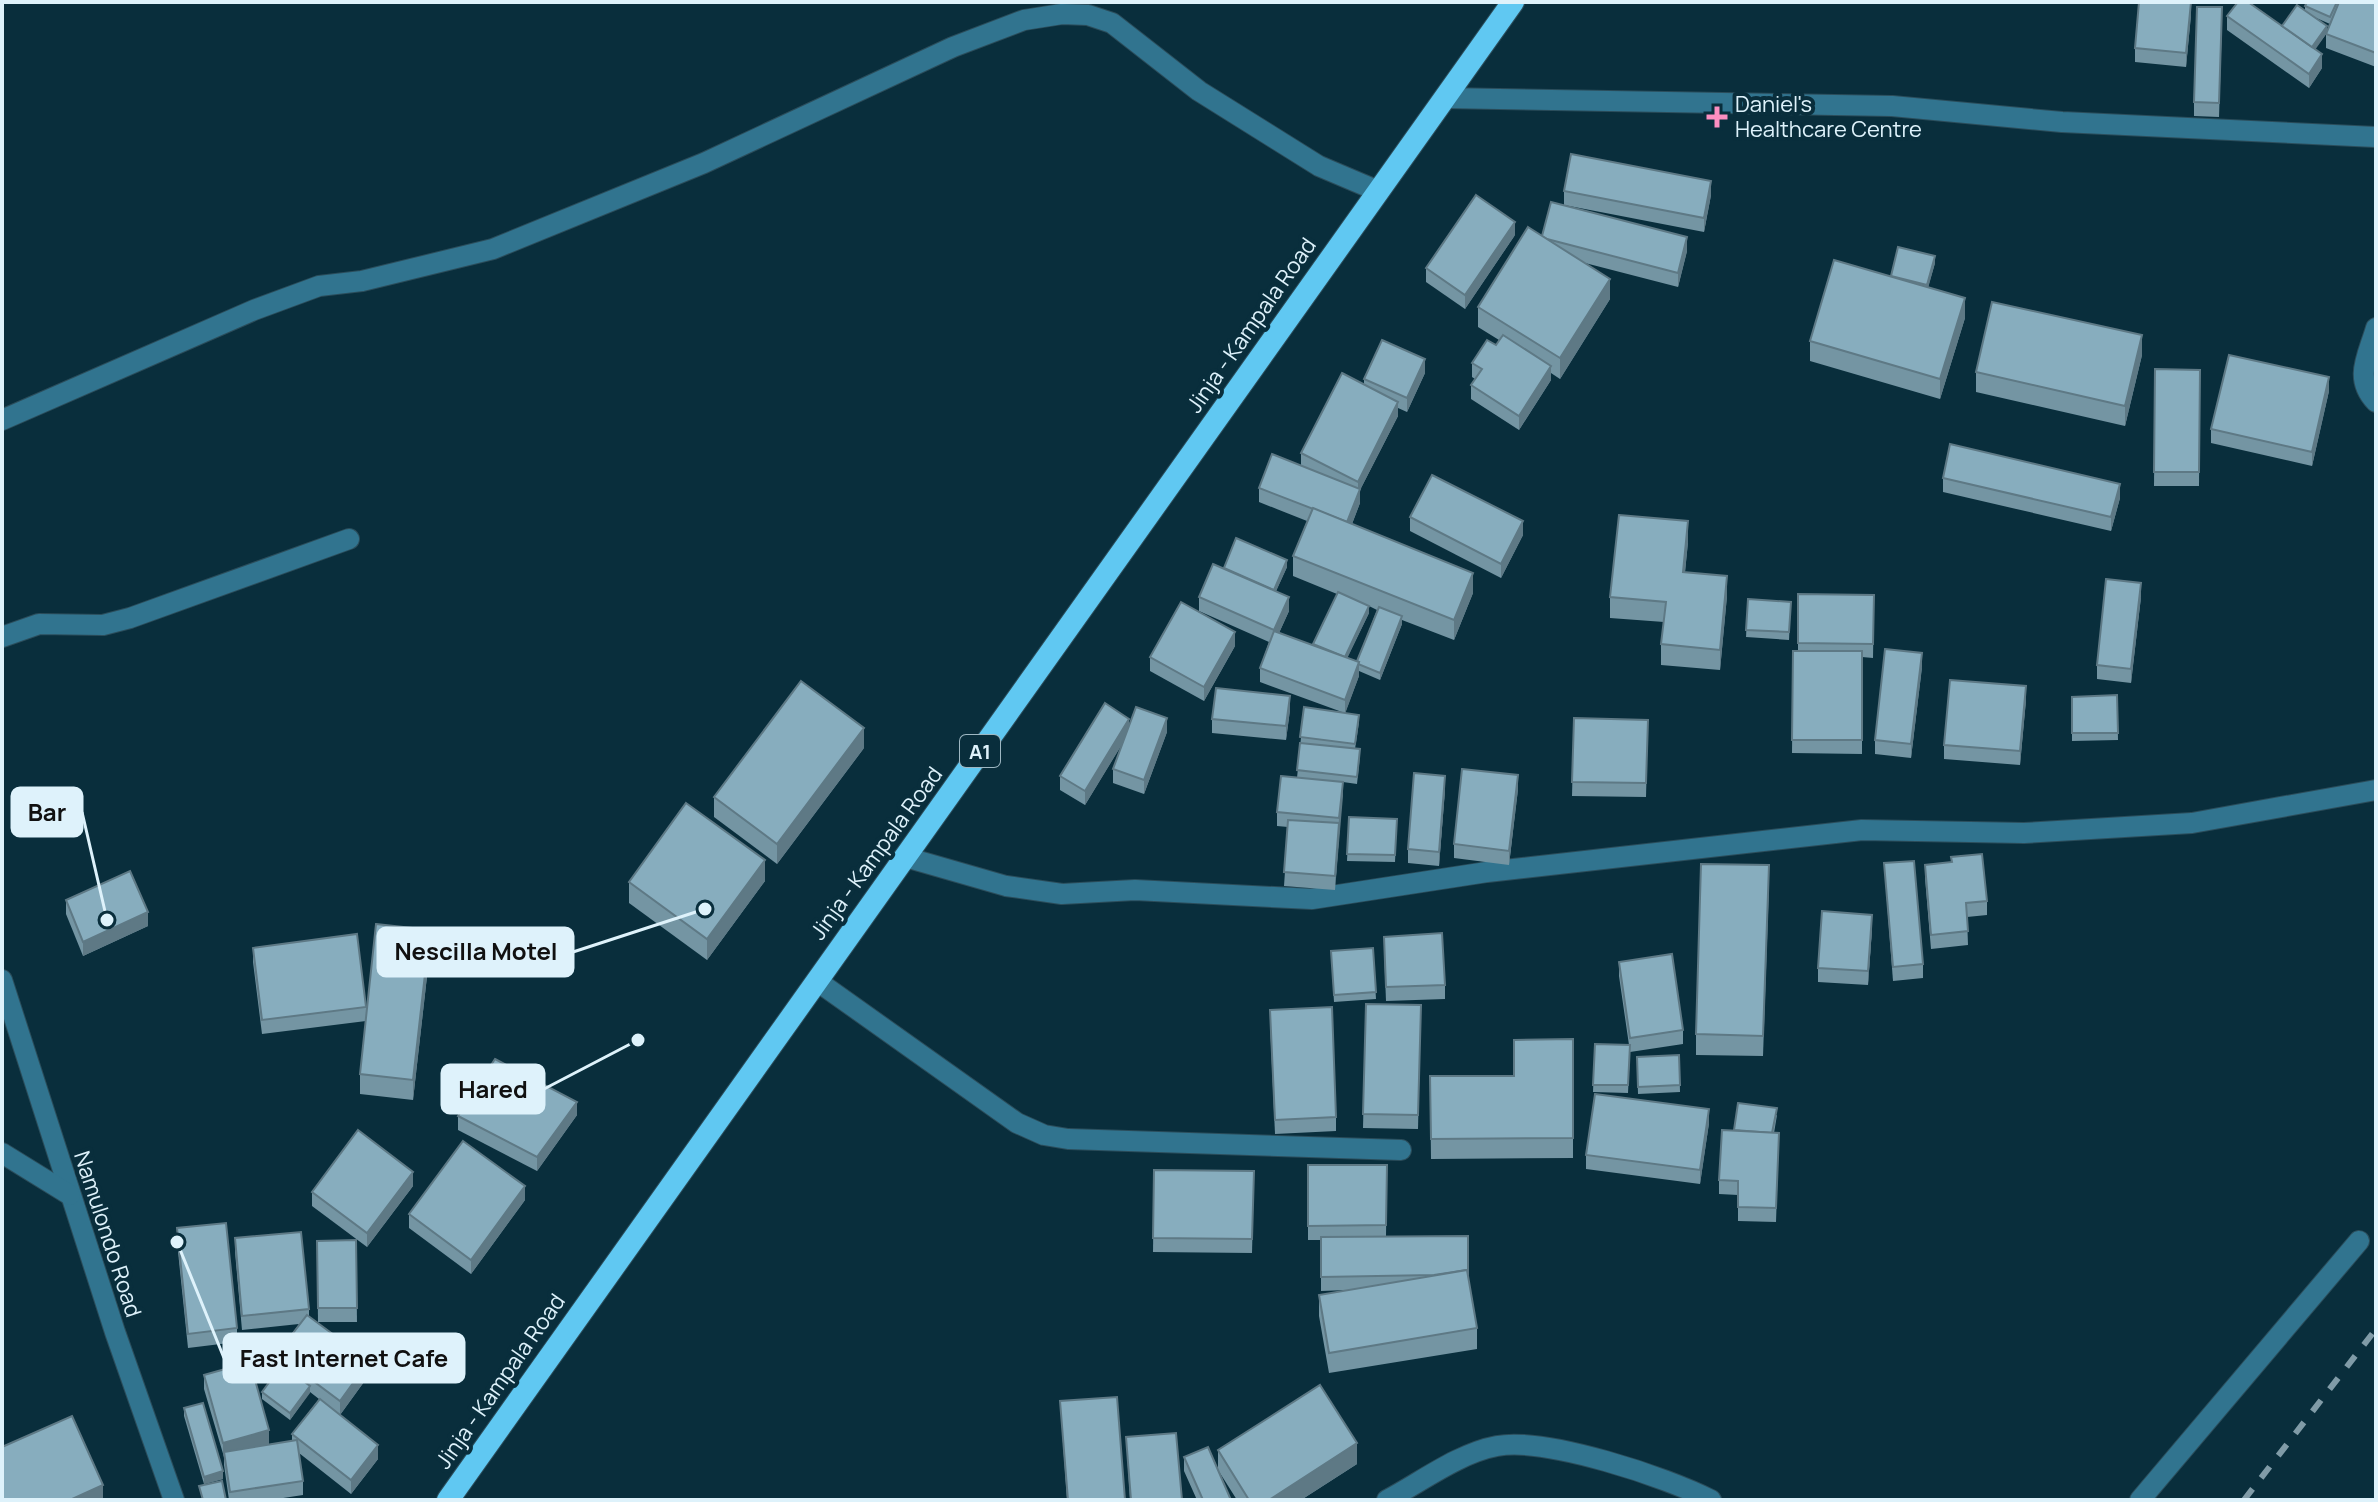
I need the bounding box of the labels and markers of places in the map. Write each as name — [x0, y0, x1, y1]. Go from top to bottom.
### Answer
place label: Daniel's Healthcare Centre — [1735, 89, 1922, 144]
marker: Daniel's Healthcare Centre — [1706, 106, 1728, 128]
callout: Bar — [12, 788, 82, 836]
callout: Nescilla Motel — [378, 928, 573, 976]
callout: Hared — [442, 1065, 544, 1113]
callout: Fast Internet Cafe — [224, 1334, 464, 1382]

